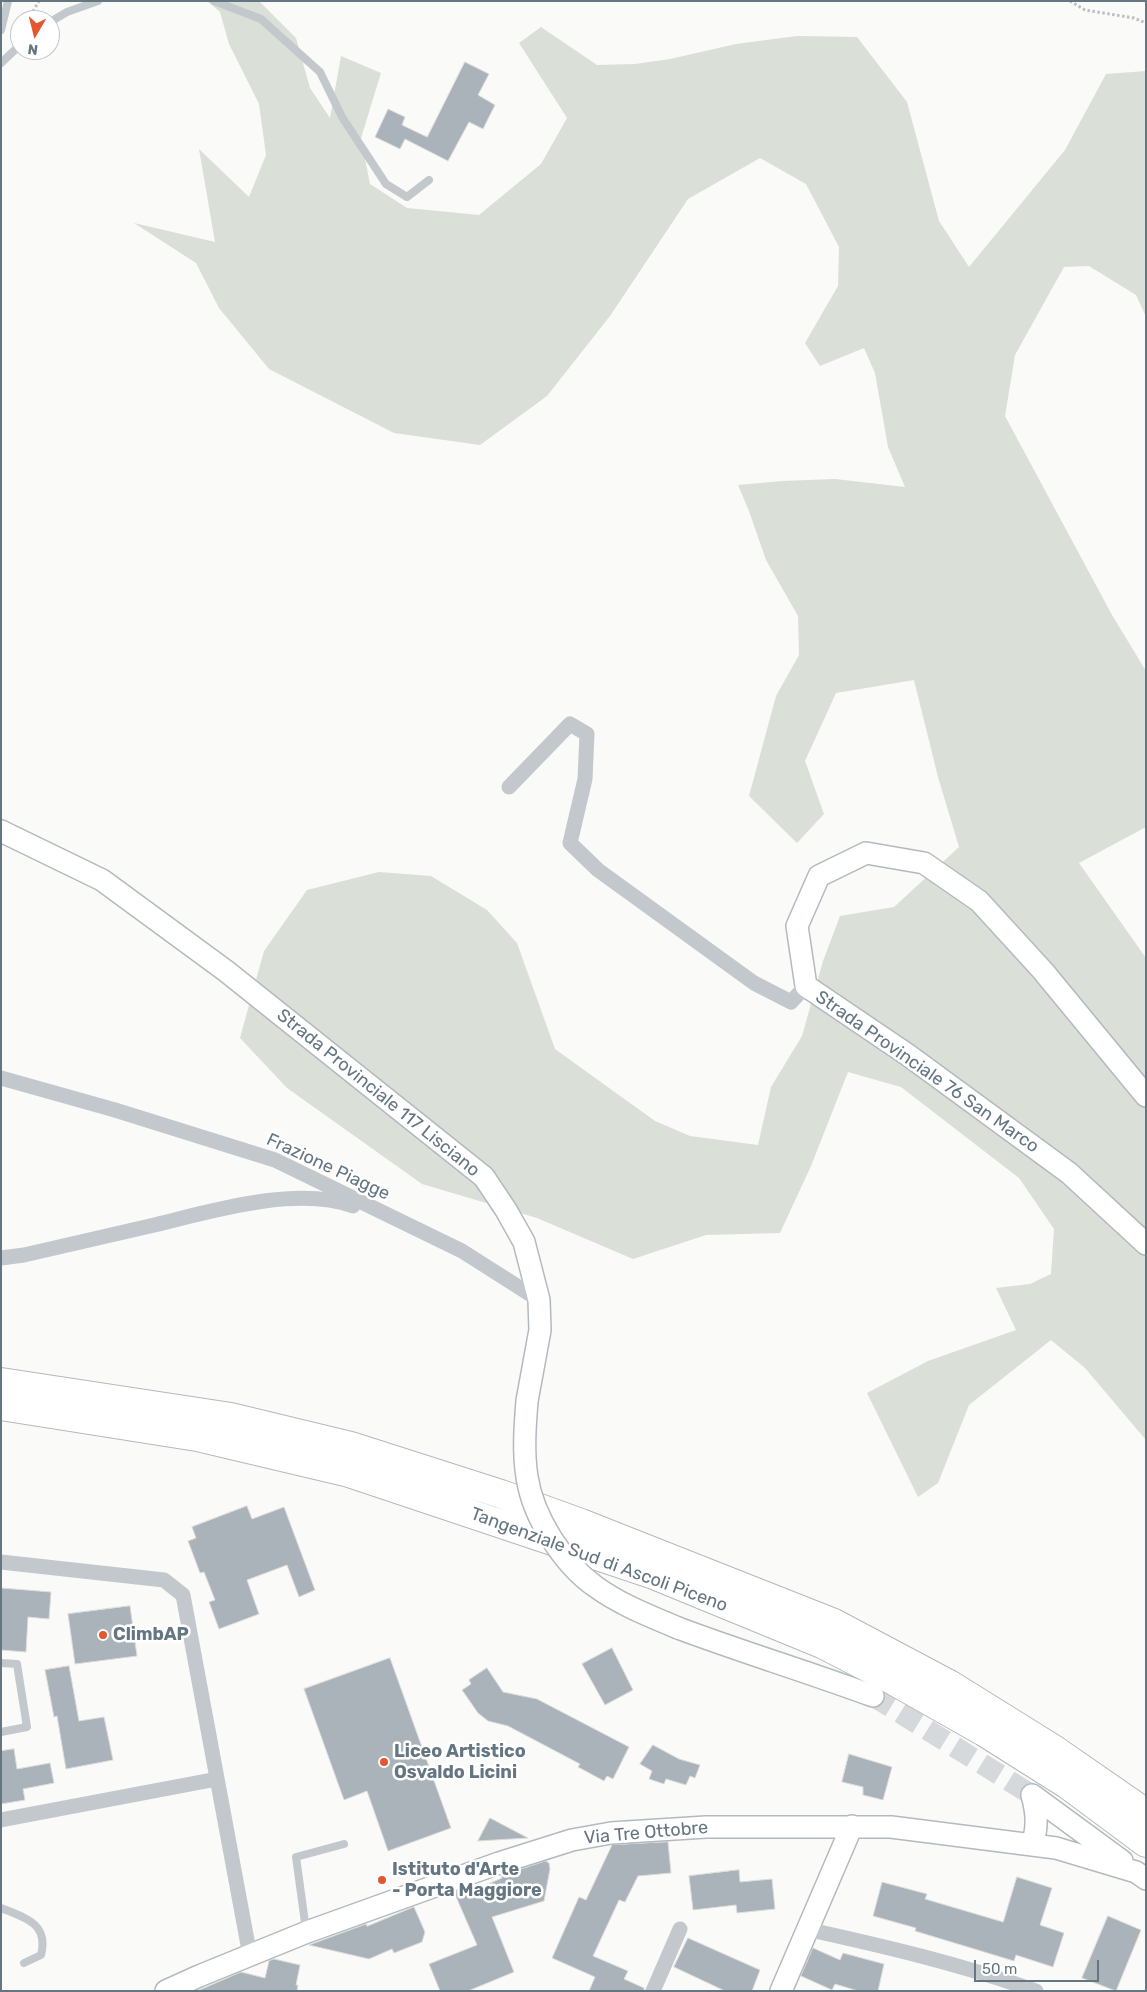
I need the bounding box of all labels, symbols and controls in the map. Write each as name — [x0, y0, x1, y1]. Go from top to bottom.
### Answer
north arrow — [10, 10, 60, 60]
text: N — [27, 40, 39, 58]
street label: Strada Provinciale 76 San Marco — [811, 986, 1043, 1158]
street label: Strada Provinciale 117 Lisciano — [272, 1004, 484, 1182]
street label: Frazione Piagge — [263, 1129, 393, 1205]
street label: Tangenziale Sud di Ascoli Piceno — [467, 1503, 731, 1617]
place label: ClimbAP — [113, 1624, 189, 1646]
marker: ClimbAP — [97, 1629, 109, 1641]
place label: Liceo Artistico Osvaldo Licini — [394, 1741, 526, 1784]
marker: Liceo Artistico Osvaldo Licini — [378, 1756, 390, 1768]
street label: Via Tre Ottobre — [583, 1817, 709, 1849]
place label: Istituto d'Arte - Porta Maggiore — [392, 1859, 542, 1902]
marker: Istituto d'Arte - Porta Maggiore — [376, 1874, 388, 1886]
scale bar — [977, 1950, 1102, 1982]
text: 50 m — [982, 1960, 1017, 1978]

